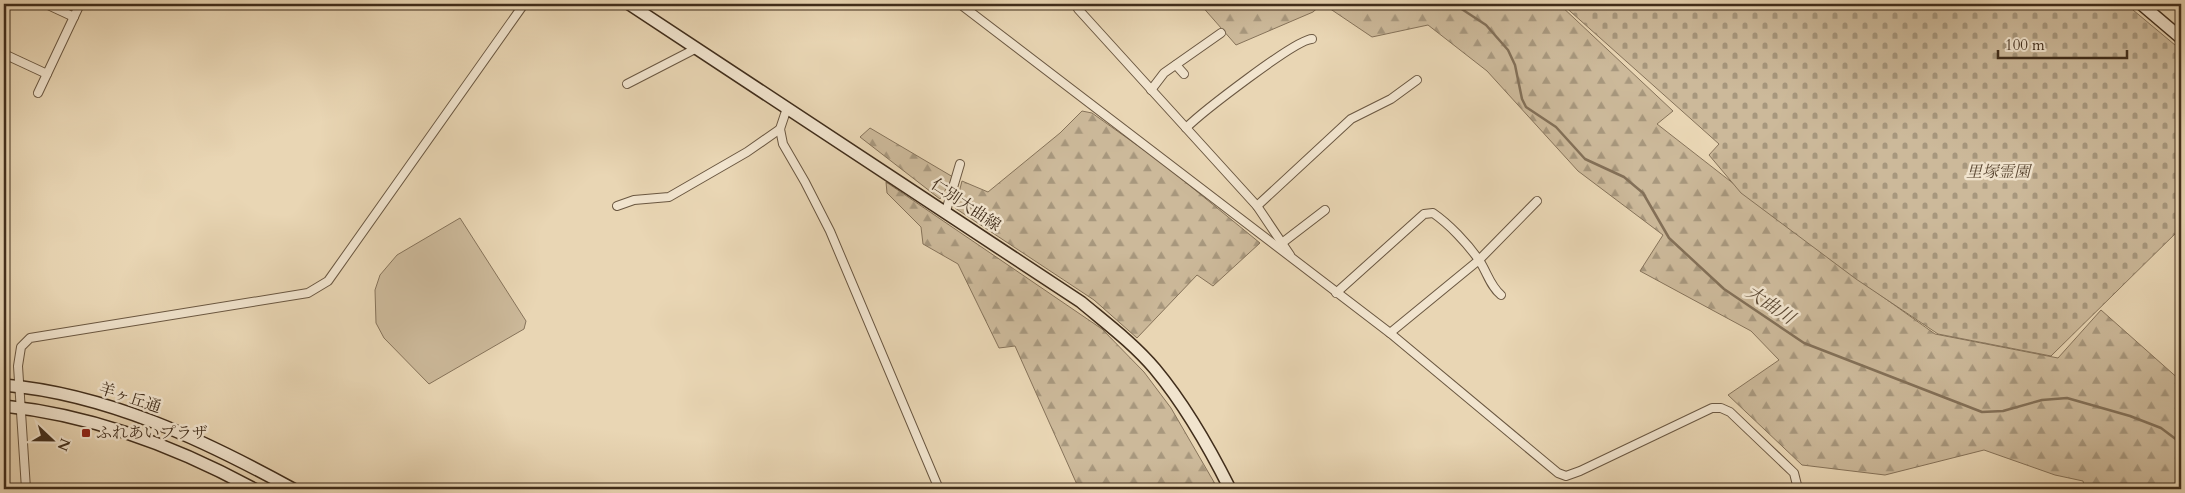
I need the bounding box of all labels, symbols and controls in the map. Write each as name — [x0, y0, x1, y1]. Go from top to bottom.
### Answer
scale bar — [1998, 28, 2126, 60]
text: 100 m — [2005, 35, 2045, 55]
park label: 里塚霊園 — [1966, 161, 2033, 183]
street label: 仁別大曲線 — [927, 174, 1005, 236]
water label: 大曲川 — [1741, 280, 1801, 332]
street label: 羊ヶ丘通 — [96, 378, 164, 418]
north arrow — [28, 416, 78, 466]
place label: ふれあいプラザ — [96, 422, 208, 444]
marker: ふれあいプラザ — [80, 427, 92, 439]
text: N — [53, 435, 75, 454]

